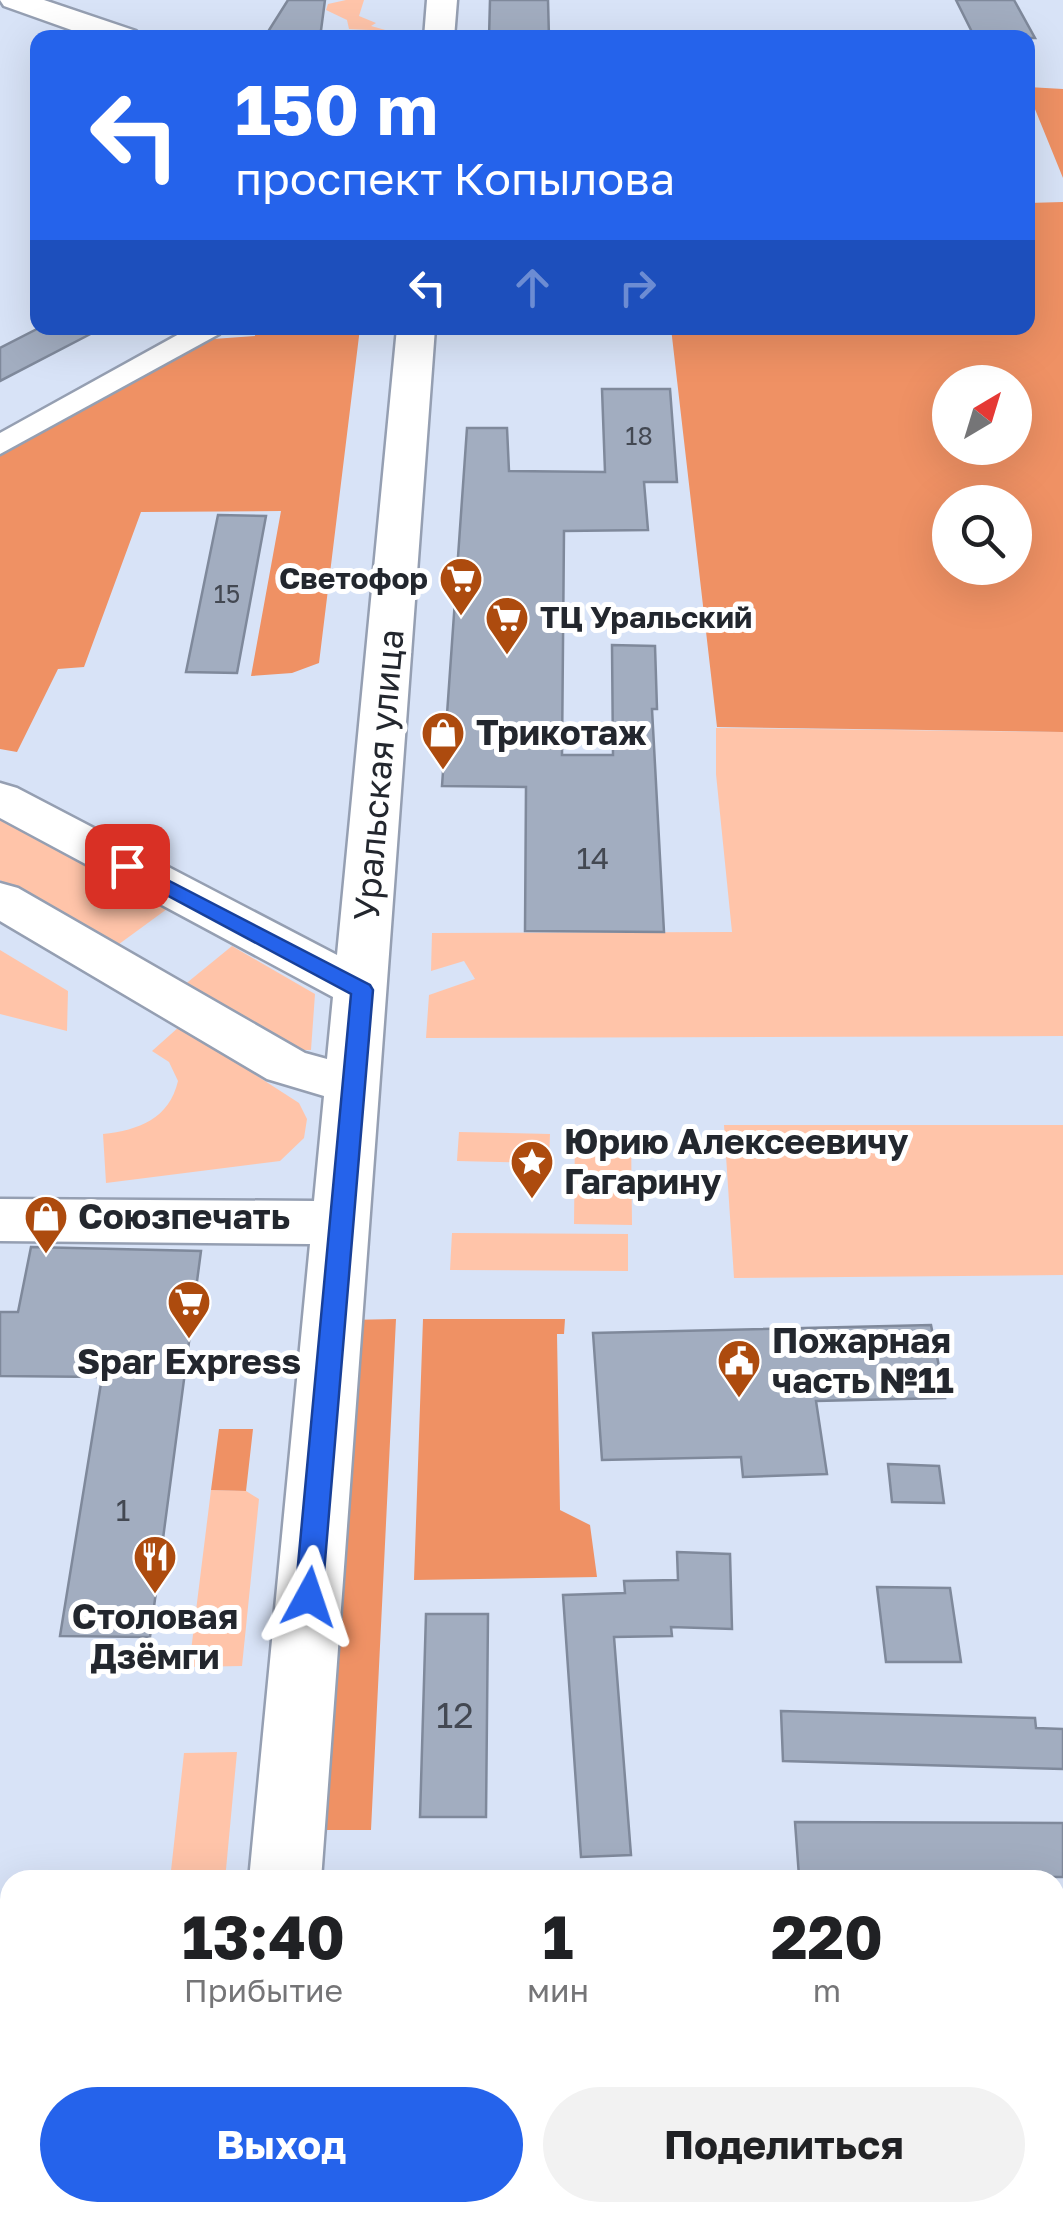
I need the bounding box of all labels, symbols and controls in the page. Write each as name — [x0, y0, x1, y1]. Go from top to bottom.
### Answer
text: 150 m — [235, 66, 438, 150]
icon: left — [70, 70, 200, 200]
text: проспект Копылова — [235, 151, 675, 205]
icon: left — [400, 260, 455, 315]
icon: ahead — [505, 260, 560, 315]
icon: right — [610, 260, 665, 315]
north arrow — [932, 365, 1032, 465]
map controls — [932, 365, 1032, 585]
house number: 18 — [625, 420, 653, 451]
button: search — [932, 485, 1032, 585]
supermarket icon: Светофор — [438, 556, 484, 617]
place label: Светофор — [279, 560, 428, 596]
house number: 15 — [214, 578, 240, 609]
supermarket icon: ТЦ Уральский — [484, 595, 530, 656]
place label: ТЦ Уральский — [540, 599, 752, 635]
street label: Уральская улица — [344, 627, 412, 922]
shop icon: Трикотаж — [420, 710, 466, 771]
place label: Трикотаж — [476, 711, 647, 753]
pin — [85, 824, 170, 909]
icon: arrive — [100, 839, 155, 894]
house number: 14 — [577, 840, 609, 876]
place label: Юрию Алексеевичу Гагарину — [564, 1120, 908, 1202]
place icon: Юрию Алексеевичу Гагарину — [509, 1139, 555, 1200]
shop icon: Союзпечать — [23, 1194, 69, 1255]
place label: Союзпечать — [78, 1195, 290, 1237]
supermarket icon: Spar Express — [166, 1279, 212, 1340]
place label: Пожарная часть №11 — [772, 1319, 954, 1401]
public building icon: Пожарная часть №11 — [716, 1338, 762, 1399]
place label: Spar Express — [77, 1340, 301, 1382]
house number: 1 — [116, 1492, 130, 1528]
restaurant icon: Столовая Дзёмги — [132, 1534, 178, 1595]
position arrow — [257, 1545, 361, 1649]
place label: Столовая Дзёмги — [72, 1595, 238, 1677]
house number: 12 — [436, 1694, 474, 1736]
text: 13:40 — [182, 1900, 345, 1972]
text: 1 — [543, 1900, 573, 1972]
text: 220 — [771, 1900, 883, 1972]
text: Прибытие — [184, 1971, 343, 2009]
text: мин — [527, 1971, 589, 2009]
text: m — [813, 1971, 841, 2009]
button: Выход — [40, 2087, 523, 2202]
button: Поделиться — [543, 2087, 1025, 2202]

